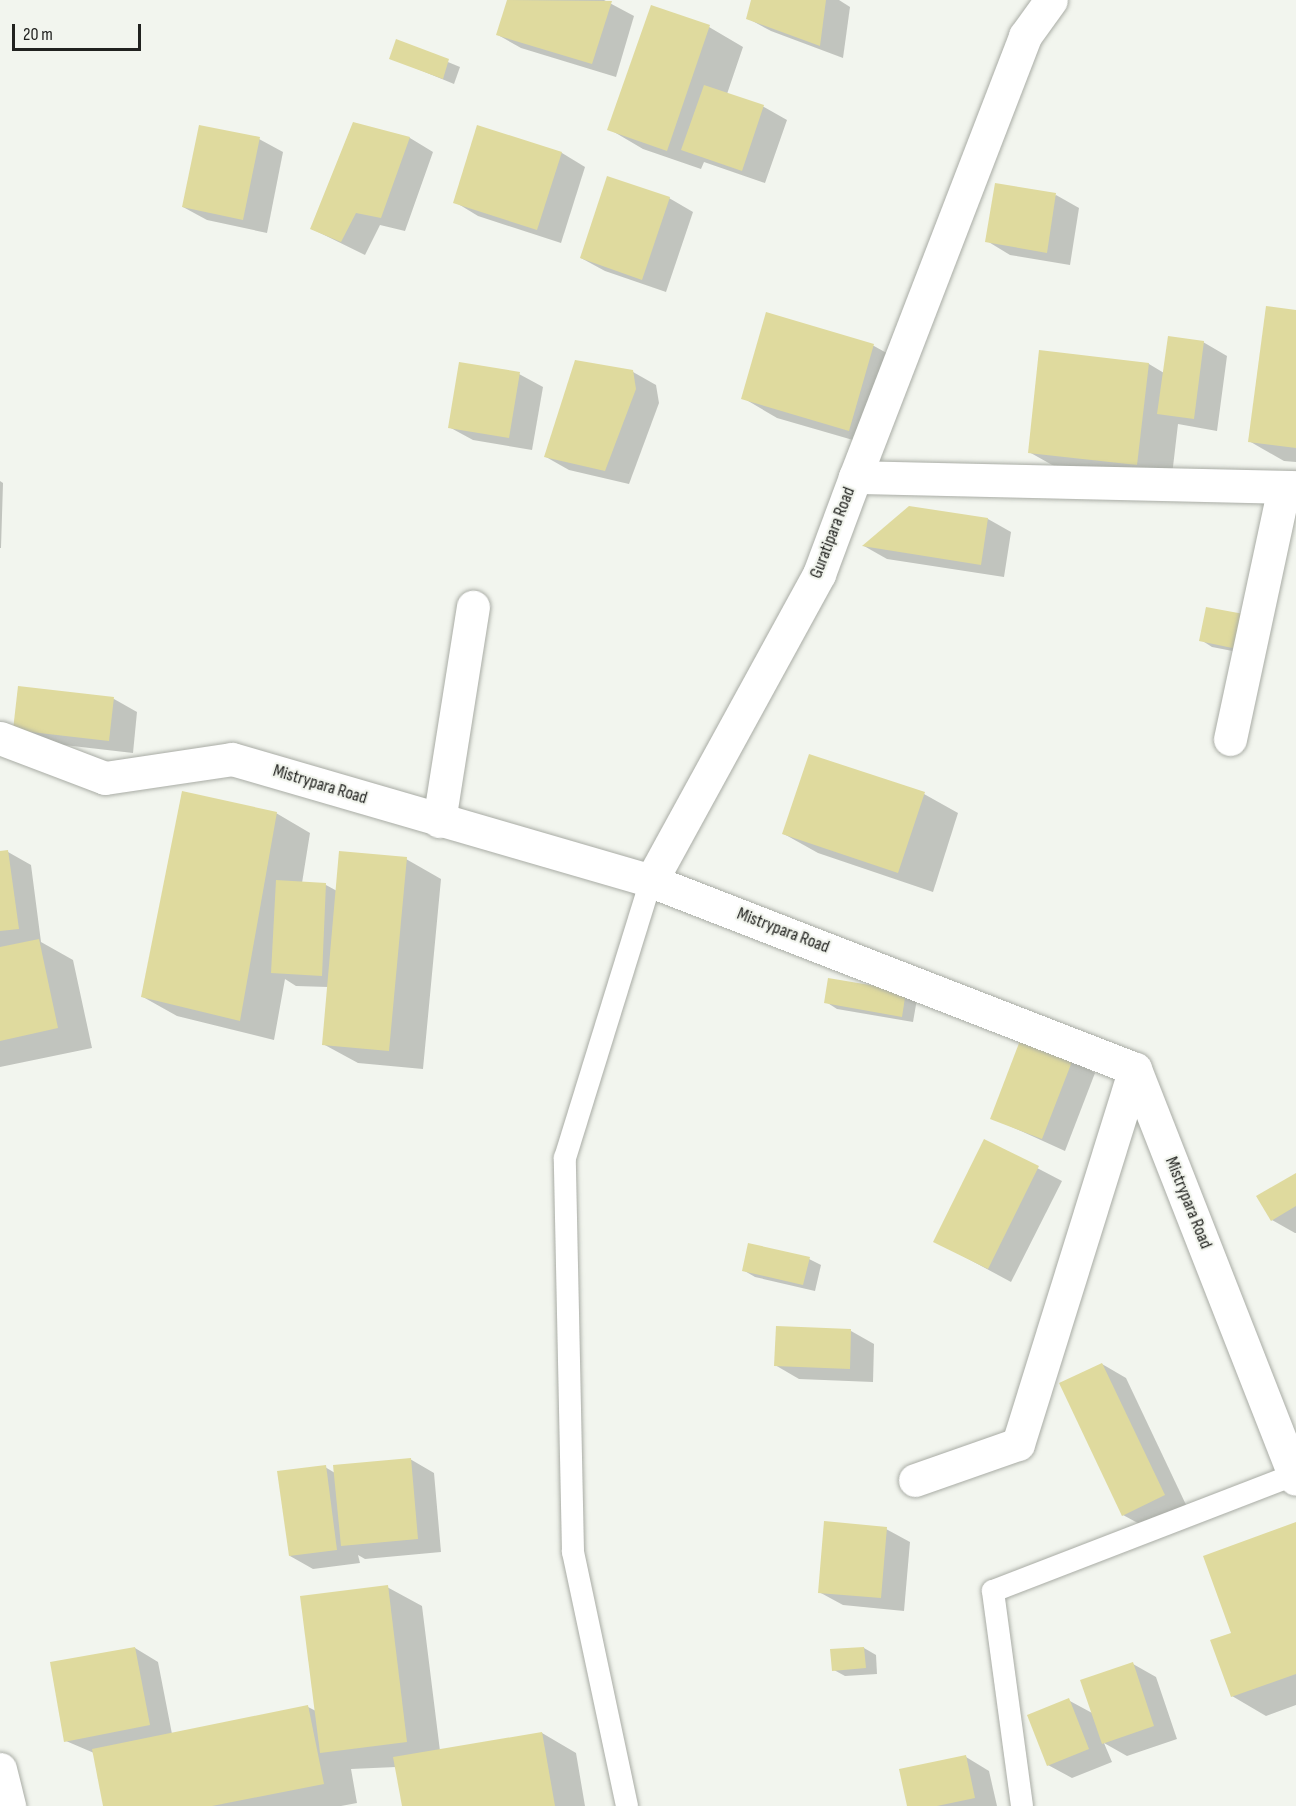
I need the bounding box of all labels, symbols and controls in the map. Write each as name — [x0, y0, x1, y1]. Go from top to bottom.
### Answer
scale bar — [15, 12, 144, 50]
text: 20 m — [23, 24, 53, 45]
street label: Guratipara Road — [806, 484, 860, 582]
street label: Mistrypara Road — [270, 760, 370, 810]
street label: Mistrypara Road — [734, 903, 832, 959]
street label: Mistrypara Road — [1160, 1154, 1216, 1252]

